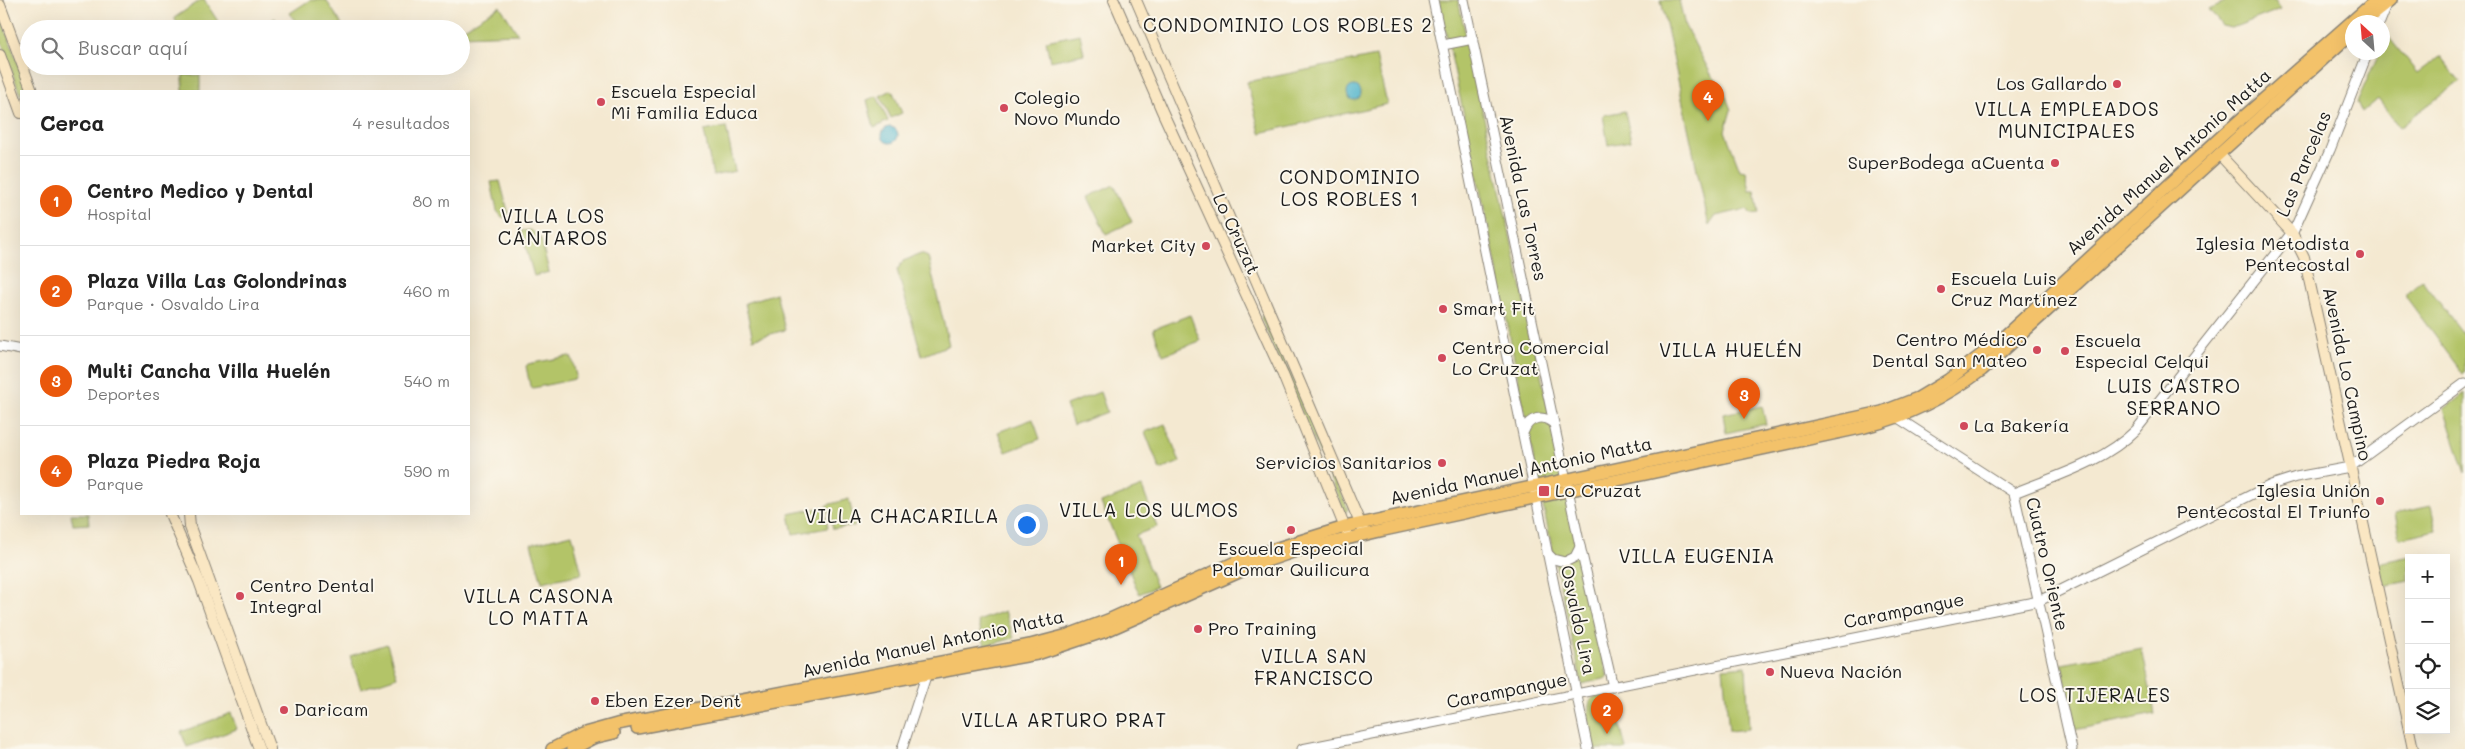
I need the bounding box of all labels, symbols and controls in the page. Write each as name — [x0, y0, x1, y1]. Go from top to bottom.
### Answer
district label: CONDOMINIO LOS ROBLES 2 — [1143, 12, 1433, 37]
north arrow — [2345, 15, 2390, 60]
search box — [20, 20, 470, 75]
icon: search — [38, 34, 66, 62]
text: Buscar aquí — [78, 35, 188, 60]
street label: Avenida Manuel Antonio Matta — [2061, 63, 2276, 260]
place label: Los Gallardo — [1996, 71, 2107, 95]
marker: Los Gallardo — [2111, 78, 2123, 90]
place label: Escuela Especial Mi Familia Educa — [611, 79, 758, 124]
pin: 4 — [1692, 80, 1724, 121]
place label: Colegio Novo Mundo — [1014, 85, 1120, 130]
marker: Escuela Especial Mi Familia Educa — [595, 96, 607, 108]
district label: VILLA EMPLEADOS MUNICIPALES — [1974, 96, 2160, 143]
marker: Colegio Novo Mundo — [998, 102, 1010, 114]
street label: Las Parcelas — [2270, 107, 2336, 220]
text: Cerca — [40, 109, 105, 136]
text: 4 resultados — [353, 112, 450, 133]
street label: Avenida Las Torres — [1495, 113, 1553, 283]
place label: SuperBodega aCuenta — [1848, 150, 2045, 174]
marker: SuperBodega aCuenta — [2049, 157, 2061, 169]
district label: CONDOMINIO LOS ROBLES 1 — [1279, 164, 1421, 211]
text: Centro Medico y Dental — [87, 178, 313, 203]
street label: Lo Cruzat — [1208, 189, 1266, 278]
text: 1 — [52, 190, 60, 211]
text: 80 m — [413, 190, 450, 211]
text: Hospital — [87, 203, 151, 224]
district label: VILLA LOS CÁNTAROS — [498, 203, 608, 250]
place label: Iglesia Metodista Pentecostal — [2196, 231, 2350, 276]
place label: Market City — [1091, 233, 1196, 257]
marker: Market City — [1200, 240, 1212, 252]
marker: Iglesia Metodista Pentecostal — [2354, 248, 2366, 260]
place label: Escuela Luis Cruz Martínez — [1951, 266, 2078, 311]
text: Plaza Villa Las Golondrinas — [87, 268, 347, 293]
text: 2 — [52, 280, 60, 301]
text: 460 m — [403, 280, 450, 301]
marker: Escuela Luis Cruz Martínez — [1935, 283, 1947, 295]
street label: Avenida Lo Campino — [2318, 285, 2378, 463]
text: Parque · Osvaldo Lira — [87, 293, 260, 314]
place label: Smart Fit — [1453, 296, 1535, 320]
marker: Smart Fit — [1437, 303, 1449, 315]
place label: Centro Médico Dental San Mateo — [1872, 327, 2027, 372]
place label: Escuela Especial Celqui — [2075, 328, 2209, 373]
place label: Centro Comercial Lo Cruzat — [1452, 335, 1609, 380]
district label: VILLA HUELÉN — [1659, 337, 1803, 362]
marker: Centro Médico Dental San Mateo — [2031, 344, 2043, 356]
marker: Escuela Especial Celqui — [2059, 345, 2071, 357]
marker: Centro Comercial Lo Cruzat — [1436, 352, 1448, 364]
text: Multi Cancha Villa Huelén — [87, 358, 330, 383]
text: 3 — [51, 370, 61, 391]
text: 540 m — [404, 370, 450, 391]
district label: LUIS CASTRO SERRANO — [2107, 373, 2241, 420]
pin: 3 — [1728, 378, 1760, 419]
text: Deportes — [87, 383, 160, 404]
place label: La Bakería — [1974, 413, 2069, 437]
marker: La Bakería — [1958, 420, 1970, 432]
street label: Avenida Manuel Antonio Matta — [1387, 430, 1654, 510]
text: Plaza Piedra Roja — [87, 448, 261, 473]
place label: Servicios Sanitarios — [1255, 450, 1432, 474]
marker: Servicios Sanitarios — [1436, 457, 1448, 469]
text: 4 — [51, 460, 61, 481]
text: 590 m — [403, 460, 450, 481]
text: Parque — [87, 473, 144, 494]
place label: Lo Cruzat — [1555, 478, 1642, 502]
place label: Iglesia Unión Pentecostal El Triunfo — [2177, 478, 2370, 523]
marker: Lo Cruzat — [1537, 484, 1551, 498]
street label: Cuatro Oriente — [2021, 495, 2075, 633]
marker: Iglesia Unión Pentecostal El Triunfo — [2374, 495, 2386, 507]
district label: VILLA LOS ULMOS — [1059, 497, 1239, 522]
district label: VILLA CHACARILLA — [804, 503, 1000, 528]
your location — [1014, 512, 1040, 538]
marker: Escuela Especial Palomar Quilicura — [1285, 524, 1297, 536]
place label: Escuela Especial Palomar Quilicura — [1212, 536, 1370, 581]
district label: VILLA EUGENIA — [1619, 543, 1775, 568]
pin: 1 — [1105, 544, 1137, 585]
map controls — [2405, 554, 2450, 734]
button: + — [2405, 554, 2450, 599]
street label: Osvaldo Lira — [1556, 563, 1602, 677]
place label: Centro Dental Integral — [250, 573, 375, 618]
district label: VILLA CASONA LO MATTA — [463, 583, 615, 630]
street label: Carampangue — [1841, 587, 1966, 633]
marker: Centro Dental Integral — [234, 590, 246, 602]
button: − — [2405, 599, 2450, 644]
street label: Avenida Manuel Antonio Matta — [799, 603, 1066, 683]
place label: Pro Training — [1208, 616, 1316, 640]
marker: Pro Training — [1192, 623, 1204, 635]
district label: VILLA SAN FRANCISCO — [1254, 643, 1374, 690]
button: locate — [2405, 644, 2450, 689]
place label: Nueva Nación — [1780, 659, 1902, 683]
marker: Nueva Nación — [1764, 666, 1776, 678]
street label: Carampangue — [1444, 667, 1569, 713]
district label: LOS TIJERALES — [2019, 682, 2171, 707]
place label: Eben Ezer Dent — [605, 688, 741, 712]
button: layers — [2405, 689, 2450, 734]
pin: 2 — [1591, 693, 1623, 734]
marker: Eben Ezer Dent — [589, 695, 601, 707]
place label: Daricam — [294, 697, 368, 721]
marker: Daricam — [278, 704, 290, 716]
district label: VILLA ARTURO PRAT — [961, 707, 1167, 732]

